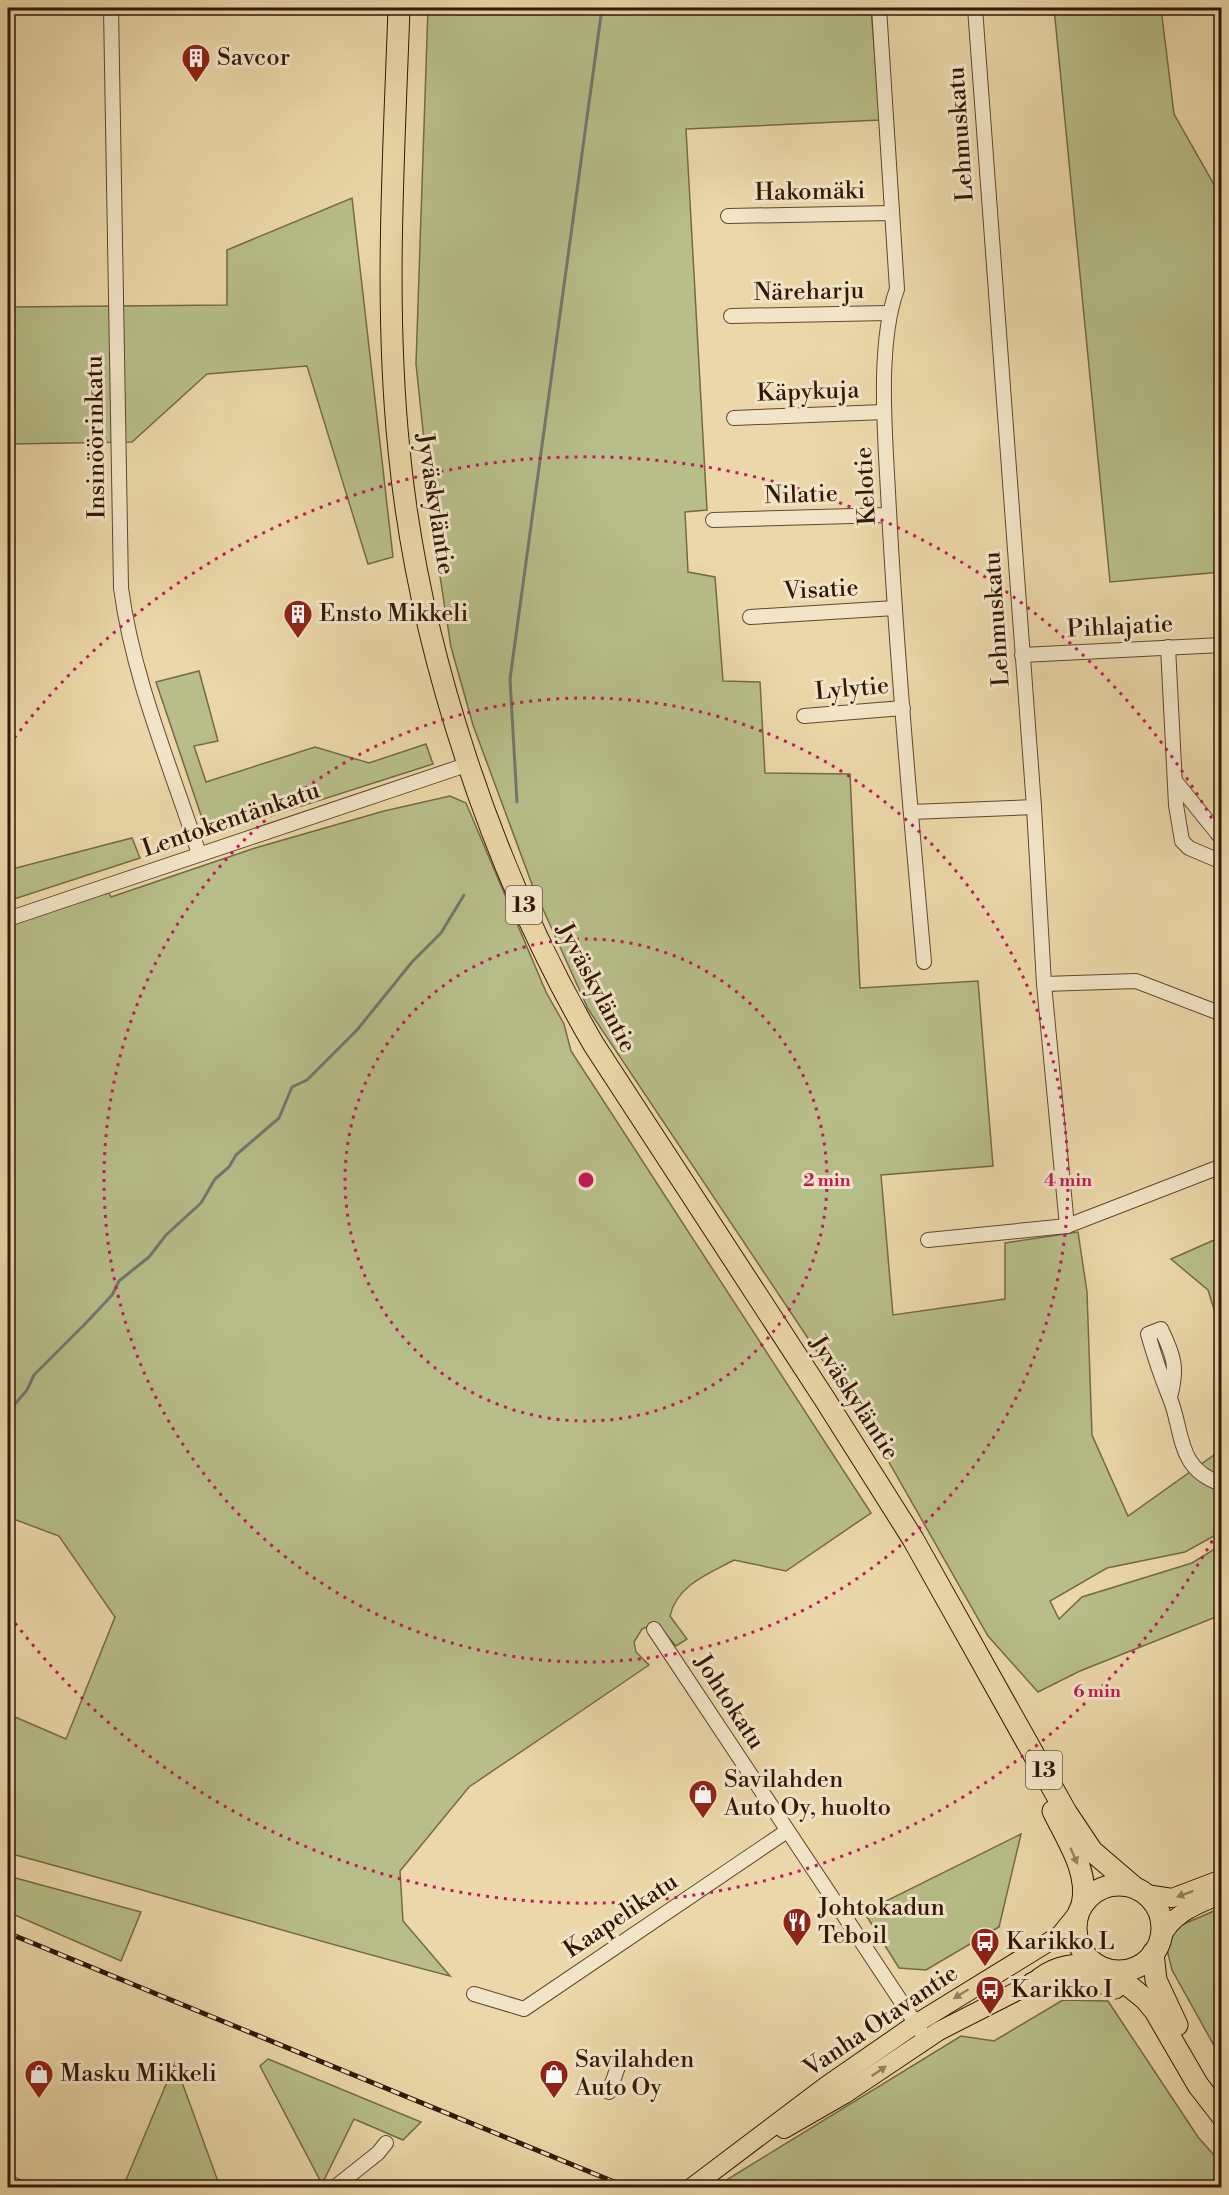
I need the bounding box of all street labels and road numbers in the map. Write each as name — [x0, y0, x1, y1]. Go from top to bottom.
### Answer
street label: Lehmuskatu — [941, 65, 981, 202]
street label: Hakomäki — [754, 176, 866, 208]
street label: Näreharju — [753, 276, 865, 308]
street label: Insinöörinkatu — [80, 355, 112, 519]
street label: Käpykuja — [756, 375, 861, 409]
street label: Jyväskyläntie — [409, 430, 461, 577]
street label: Kelotie — [849, 446, 883, 526]
street label: Nilatie — [764, 479, 838, 511]
street label: Lehmuskatu — [977, 550, 1017, 687]
street label: Visatie — [782, 573, 859, 607]
street label: Pihlajatie — [1066, 609, 1174, 645]
street label: Lylytie — [814, 671, 890, 707]
street label: Lentokentänkatu — [138, 775, 324, 864]
road number: 13 — [506, 886, 542, 924]
street label: Jyväskyläntie — [549, 917, 643, 1058]
street label: Jyväskyläntie — [802, 1329, 905, 1466]
street label: Johtokatu — [687, 1648, 771, 1755]
road number: 13 — [1026, 1751, 1062, 1789]
street label: Kaapelikatu — [558, 1867, 684, 1965]
street label: Vanha Otavantie — [797, 1958, 964, 2084]

